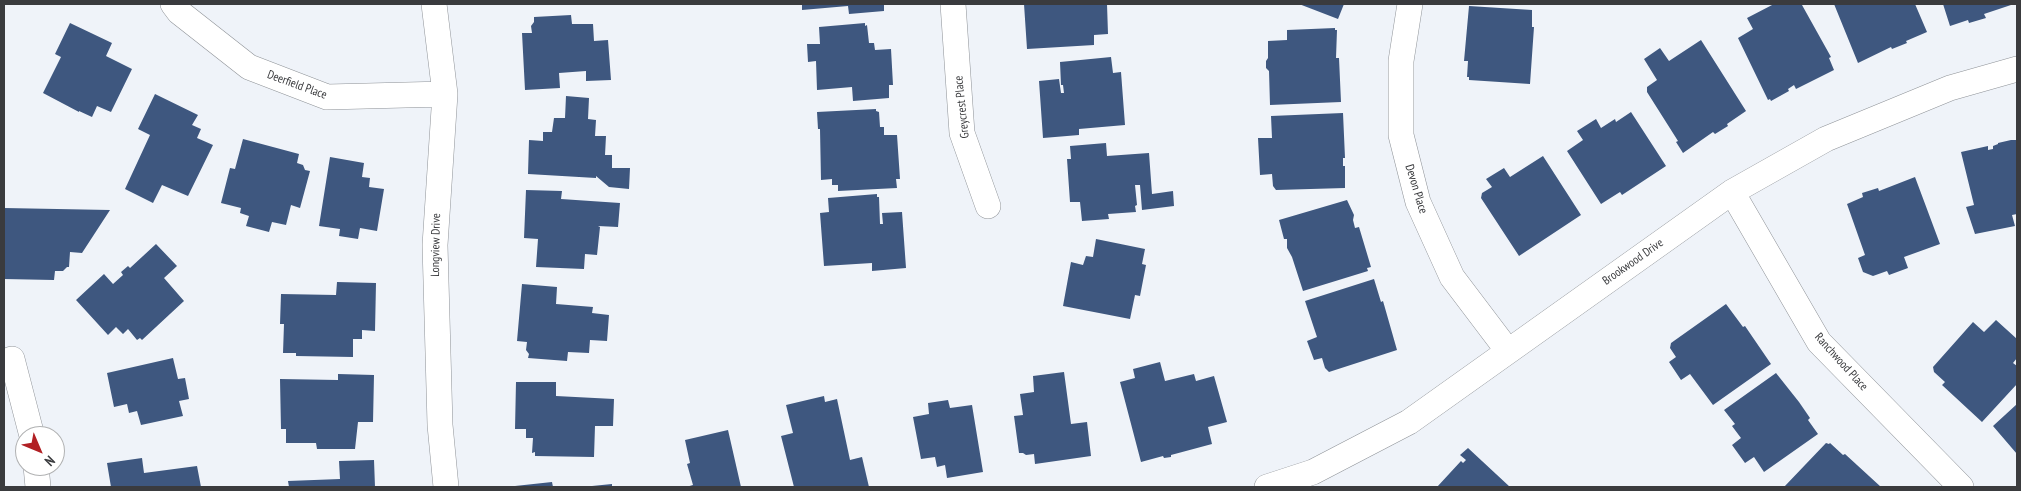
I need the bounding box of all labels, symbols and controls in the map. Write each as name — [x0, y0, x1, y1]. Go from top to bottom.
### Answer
street label: Deerfield Place — [265, 68, 329, 102]
street label: Greycrest Place — [952, 75, 972, 139]
street label: Devon Place — [1402, 163, 1430, 215]
street label: Longview Drive — [428, 213, 444, 277]
street label: Brookwood Drive — [1600, 236, 1666, 288]
street label: Ranchwood Place — [1811, 330, 1871, 394]
north arrow — [15, 426, 65, 476]
text: N — [41, 452, 59, 470]

